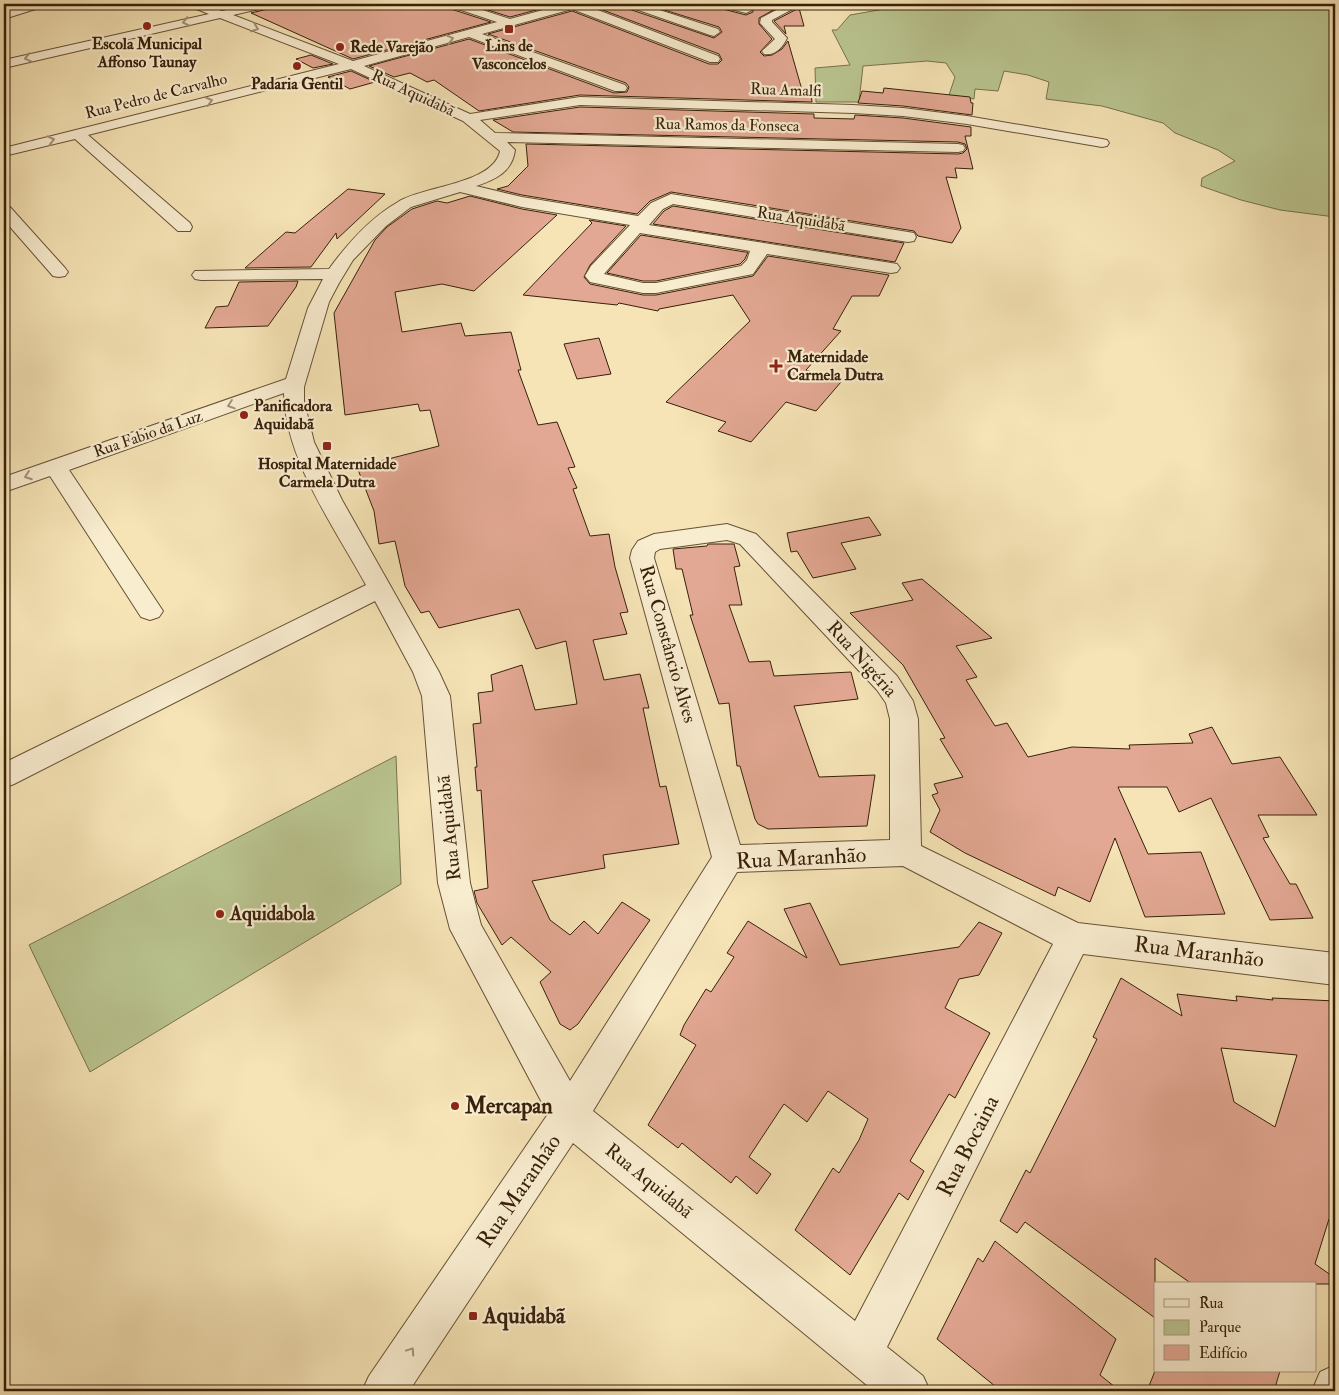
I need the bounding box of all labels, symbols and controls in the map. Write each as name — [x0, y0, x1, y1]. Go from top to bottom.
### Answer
one-way arrow — [181, 16, 190, 27]
marker: Escola Municipal Affonso Taunay — [141, 20, 153, 32]
one-way arrow — [250, 21, 259, 32]
marker: Lins de Vasconcelos — [503, 23, 515, 35]
place label: Escola Municipal Affonso Taunay — [92, 34, 203, 73]
one-way arrow — [445, 34, 453, 44]
place label: Lins de Vasconcelos — [471, 36, 547, 74]
place label: Rede Varejão — [350, 37, 433, 57]
marker: Rede Varejão — [334, 41, 346, 53]
one-way arrow — [23, 52, 32, 63]
marker: Padaria Gentil — [291, 60, 303, 72]
street label: Rua Aquidabã — [368, 65, 458, 121]
street label: Rua Pedro de Carvalho — [83, 69, 229, 123]
place label: Padaria Gentil — [251, 74, 344, 94]
street label: Rua Amalfi — [750, 79, 822, 101]
one-way arrow — [204, 96, 213, 107]
street label: Rua Ramos da Fonseca — [654, 114, 800, 136]
one-way arrow — [47, 135, 55, 146]
street label: Rua Aquidabã — [755, 202, 847, 236]
place label: Maternidade Carmela Dutra — [786, 347, 884, 385]
marker: Maternidade Carmela Dutra — [769, 359, 783, 373]
place label: Panificadora Aquidabã — [253, 396, 332, 435]
one-way arrow — [227, 399, 236, 409]
street label: Rua Fabio da Luz — [91, 406, 205, 462]
marker: Panificadora Aquidabã — [238, 409, 250, 421]
marker: Hospital Maternidade Carmela Dutra — [321, 440, 333, 452]
place label: Hospital Maternidade Carmela Dutra — [258, 454, 397, 492]
one-way arrow — [24, 470, 33, 480]
street label: Rua Constâncio Alves — [634, 562, 702, 726]
street label: Rua Nigéria — [822, 616, 903, 702]
street label: Rua Aquidabã — [432, 774, 466, 882]
street label: Rua Maranhão — [735, 841, 867, 875]
place label: Aquidabola — [229, 902, 316, 927]
marker: Aquidabola — [214, 908, 226, 920]
street label: Rua Maranhão — [1133, 930, 1265, 974]
street label: Rua Bocaina — [931, 1090, 1006, 1201]
place label: Mercapan — [464, 1092, 553, 1121]
marker: Mercapan — [449, 1100, 461, 1112]
street label: Rua Maranhão — [471, 1129, 567, 1253]
street label: Rua Aquidabã — [600, 1138, 698, 1224]
legend — [1154, 1282, 1316, 1372]
text: Rua — [1199, 1294, 1224, 1313]
place label: Aquidabã — [482, 1302, 566, 1331]
marker: Aquidabã — [467, 1310, 479, 1322]
text: Parque — [1199, 1318, 1241, 1337]
text: Edifício — [1199, 1344, 1247, 1363]
one-way arrow — [405, 1347, 414, 1357]

